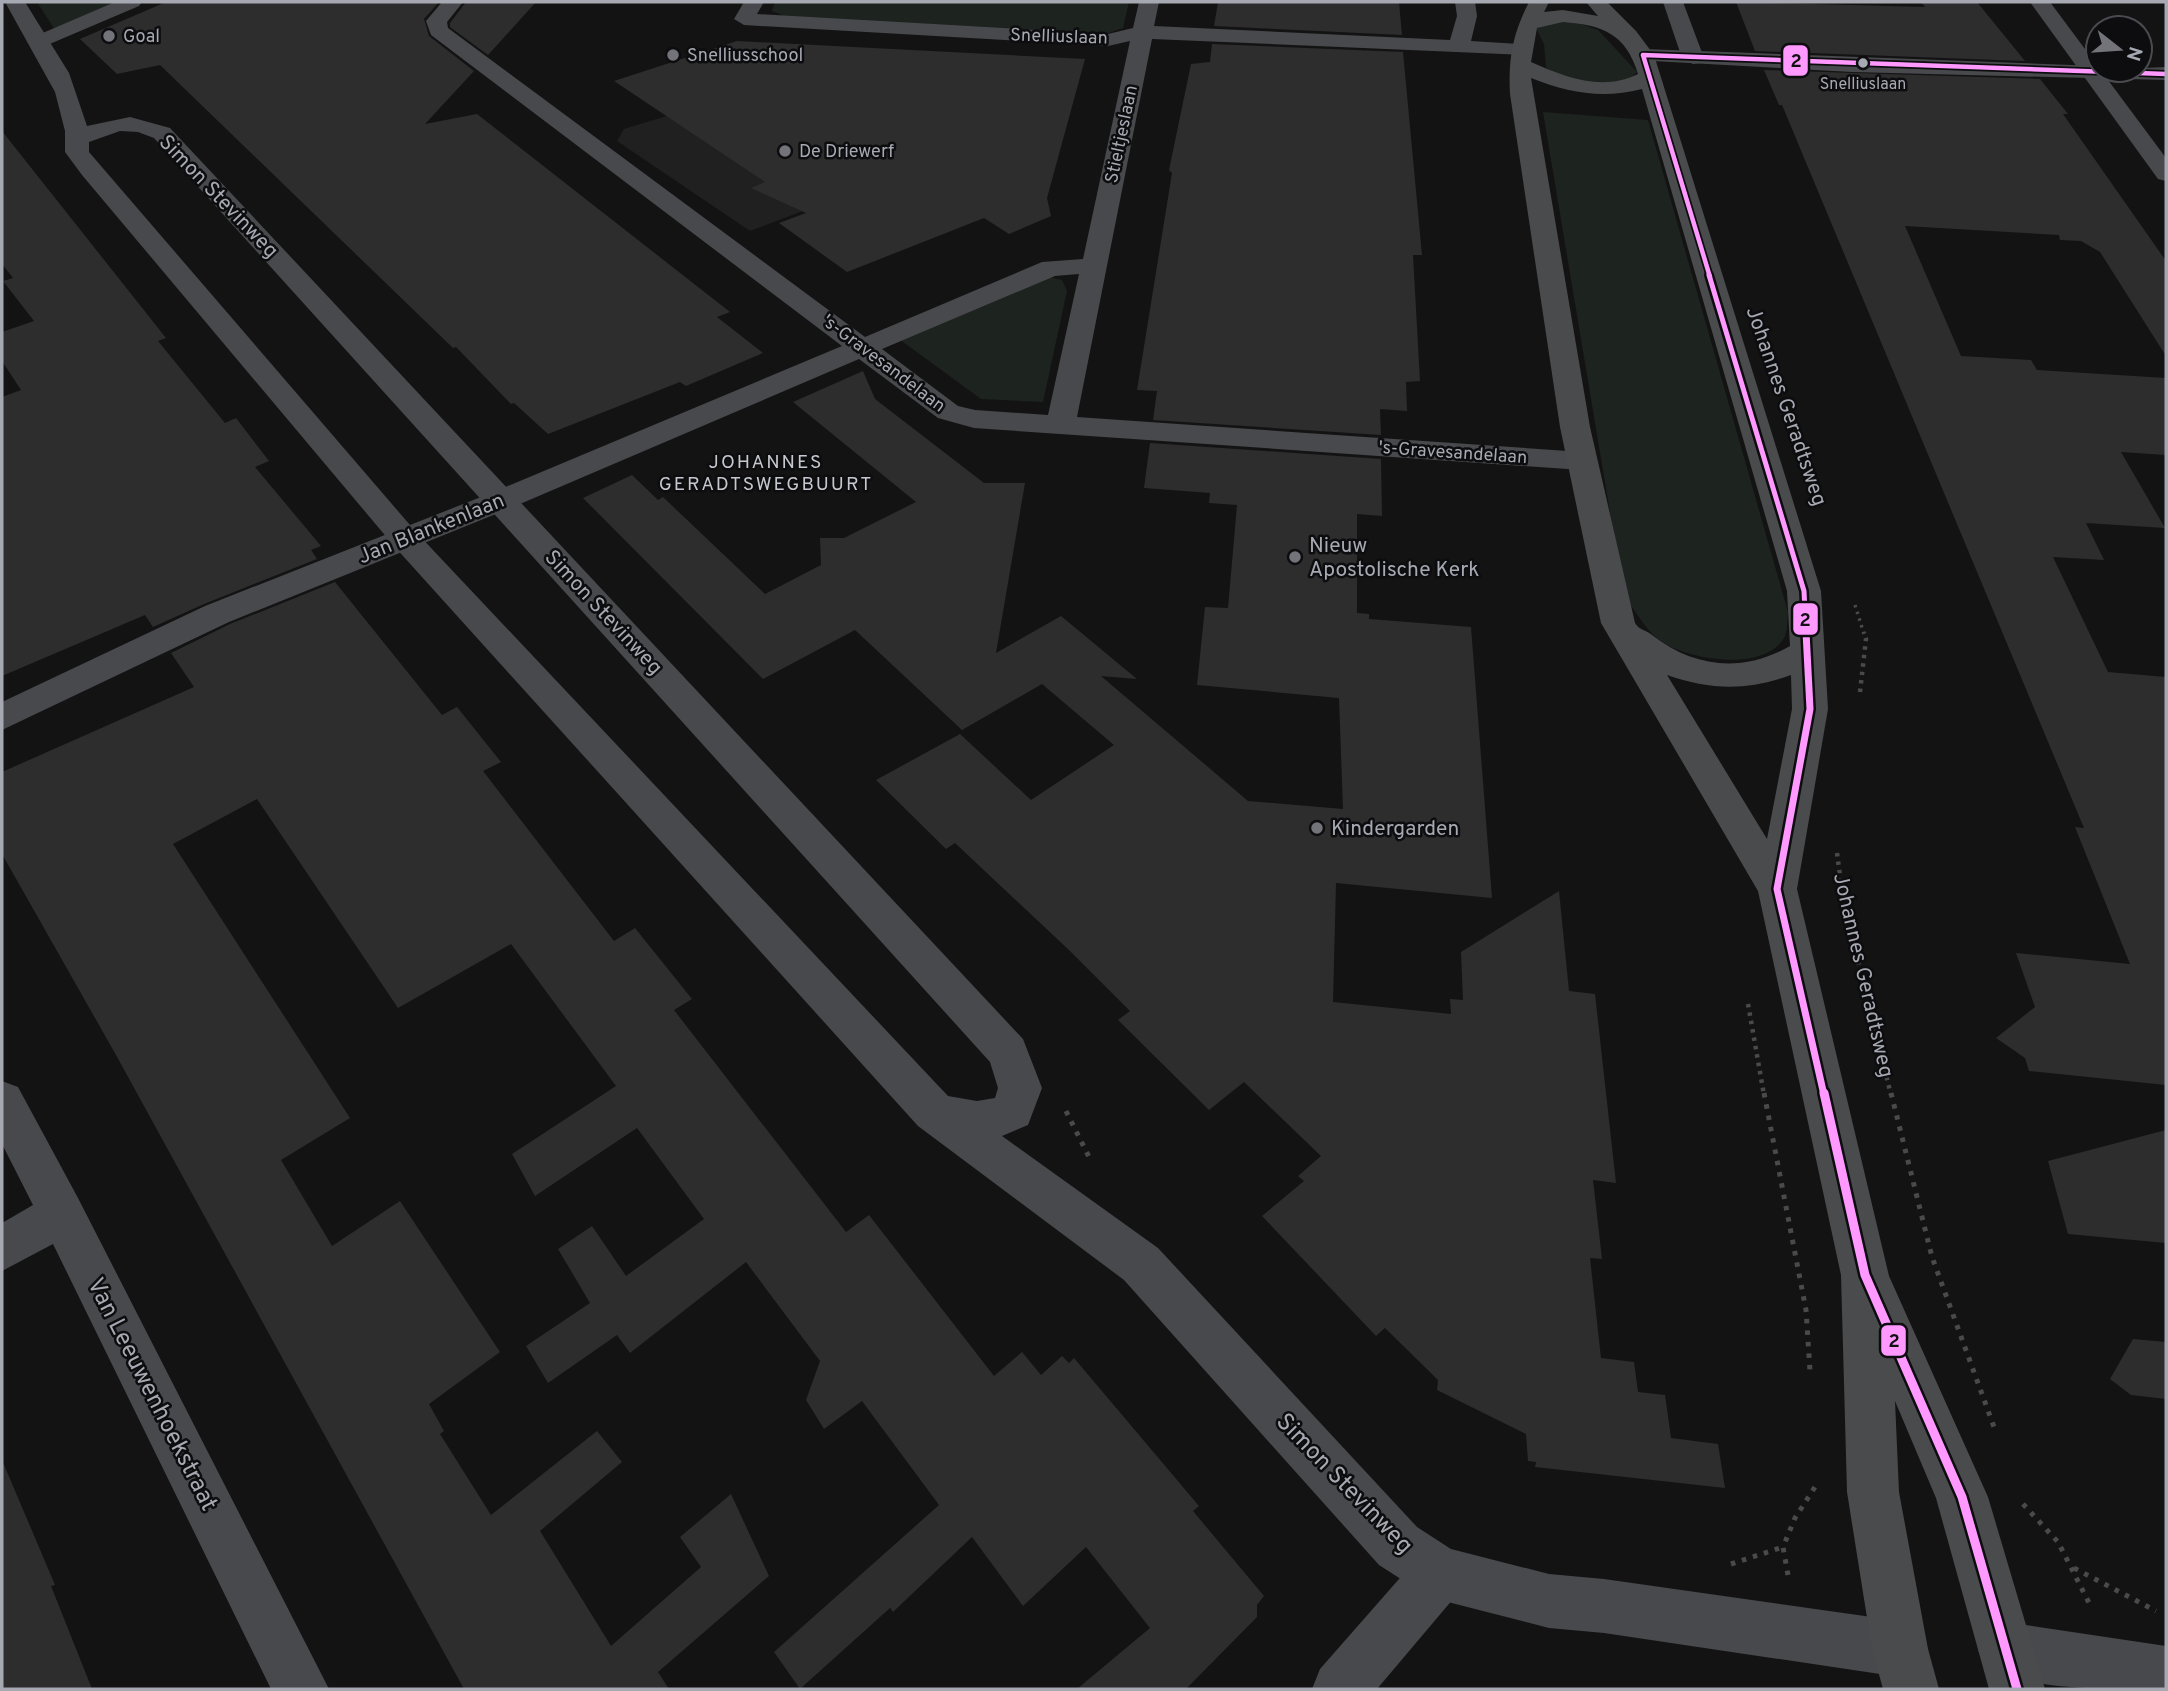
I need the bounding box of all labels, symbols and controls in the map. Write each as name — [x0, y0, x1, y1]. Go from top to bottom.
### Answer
north arrow — [2084, 14, 2154, 84]
street label: Snelliuslaan — [1010, 24, 1108, 51]
place label: Goal — [123, 26, 160, 49]
marker: Goal — [101, 28, 117, 44]
text: N — [2120, 43, 2147, 63]
line badge: 2 — [1782, 44, 1809, 77]
place label: Snelliusschool — [687, 45, 803, 68]
marker: Snelliusschool — [665, 47, 681, 63]
text: 2 — [1790, 50, 1802, 74]
marker: Snelliuslaan — [1856, 56, 1870, 70]
place label: Snelliuslaan — [1820, 75, 1906, 95]
street label: Stieltjeslaan — [1101, 83, 1144, 185]
street label: Simon Stevinweg — [152, 130, 284, 264]
place label: De Driewerf — [799, 141, 894, 164]
marker: De Driewerf — [777, 143, 793, 159]
street label: Johannes Geradtsweg — [1739, 303, 1832, 510]
street label: 's-Gravesandelaan — [817, 310, 949, 418]
street label: 's-Gravesandelaan — [1378, 437, 1528, 470]
district label: JOHANNES GERADTSWEGBUURT — [659, 451, 873, 497]
street label: Jan Blankenlaan — [354, 488, 509, 571]
place label: Nieuw Apostolische Kerk — [1309, 533, 1479, 584]
street label: Simon Stevinweg — [538, 545, 668, 681]
marker: Nieuw Apostolische Kerk — [1287, 549, 1303, 565]
line badge: 2 — [1792, 602, 1819, 636]
text: 2 — [1799, 609, 1811, 633]
place label: Kindergarden — [1331, 816, 1459, 843]
marker: Kindergarden — [1309, 820, 1325, 836]
street label: Johannes Geradtsweg — [1826, 870, 1899, 1080]
street label: Van Leeuwenhoekstraat — [79, 1273, 223, 1517]
line badge: 2 — [1880, 1324, 1907, 1357]
text: 2 — [1888, 1330, 1900, 1354]
street label: Simon Stevinweg — [1269, 1408, 1418, 1561]

